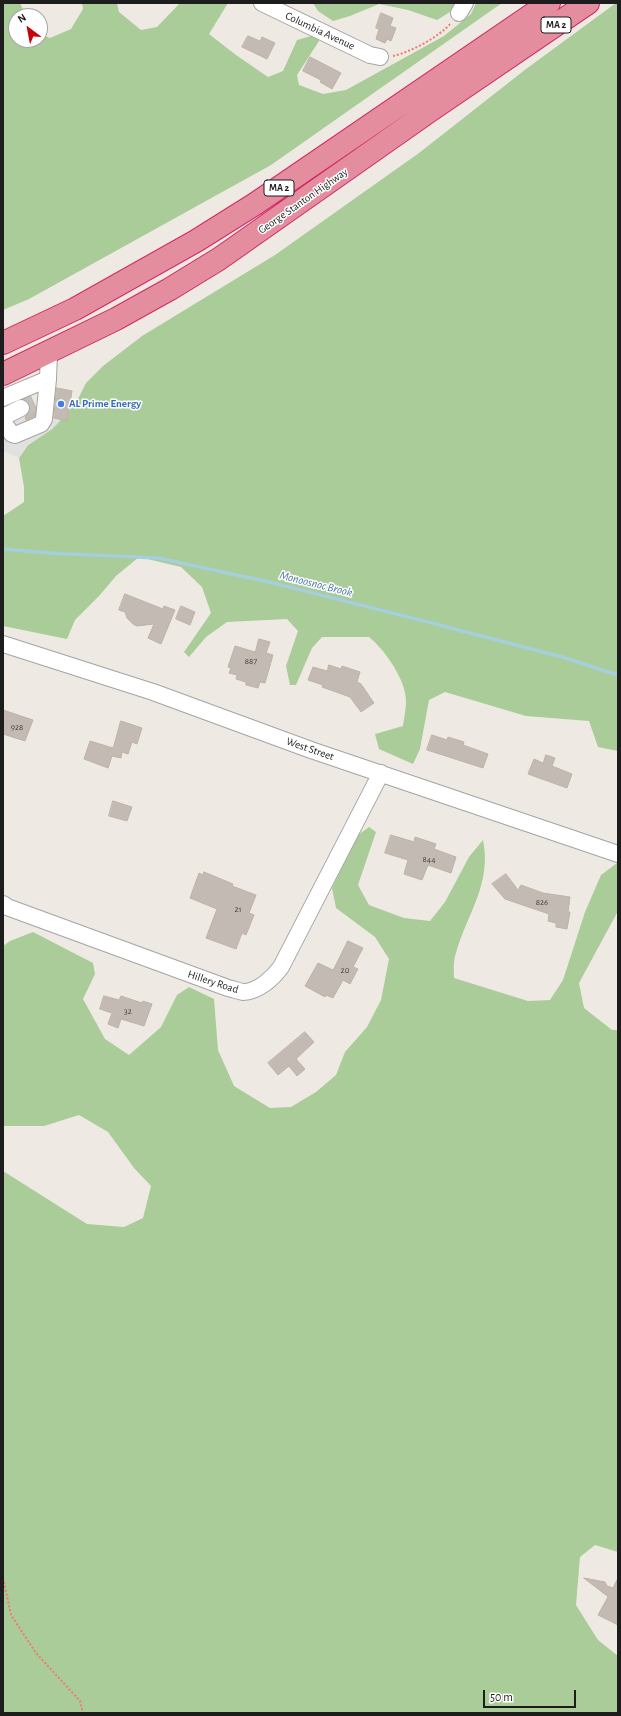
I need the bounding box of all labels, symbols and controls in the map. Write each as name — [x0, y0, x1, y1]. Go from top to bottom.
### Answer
north arrow — [8, 8, 48, 48]
street label: Columbia Avenue — [283, 9, 357, 53]
text: N — [16, 12, 28, 25]
road number: MA 2 — [541, 17, 571, 33]
street label: George Stanton Highway — [256, 165, 350, 237]
road number: MA 2 — [264, 180, 294, 196]
place label: AL Prime Energy — [69, 397, 141, 411]
marker: AL Prime Energy — [56, 399, 66, 409]
water label: Monoosnoc Brook — [278, 568, 354, 600]
house number: 887 — [245, 656, 257, 666]
house number: 928 — [11, 722, 23, 732]
street label: West Street — [284, 735, 336, 763]
house number: 844 — [423, 854, 435, 864]
house number: 826 — [536, 897, 548, 907]
house number: 21 — [234, 904, 242, 914]
house number: 20 — [341, 965, 349, 975]
street label: Hillery Road — [186, 968, 240, 996]
house number: 32 — [124, 1006, 132, 1016]
scale bar — [485, 1682, 578, 1708]
text: 50 m — [490, 1691, 513, 1703]

